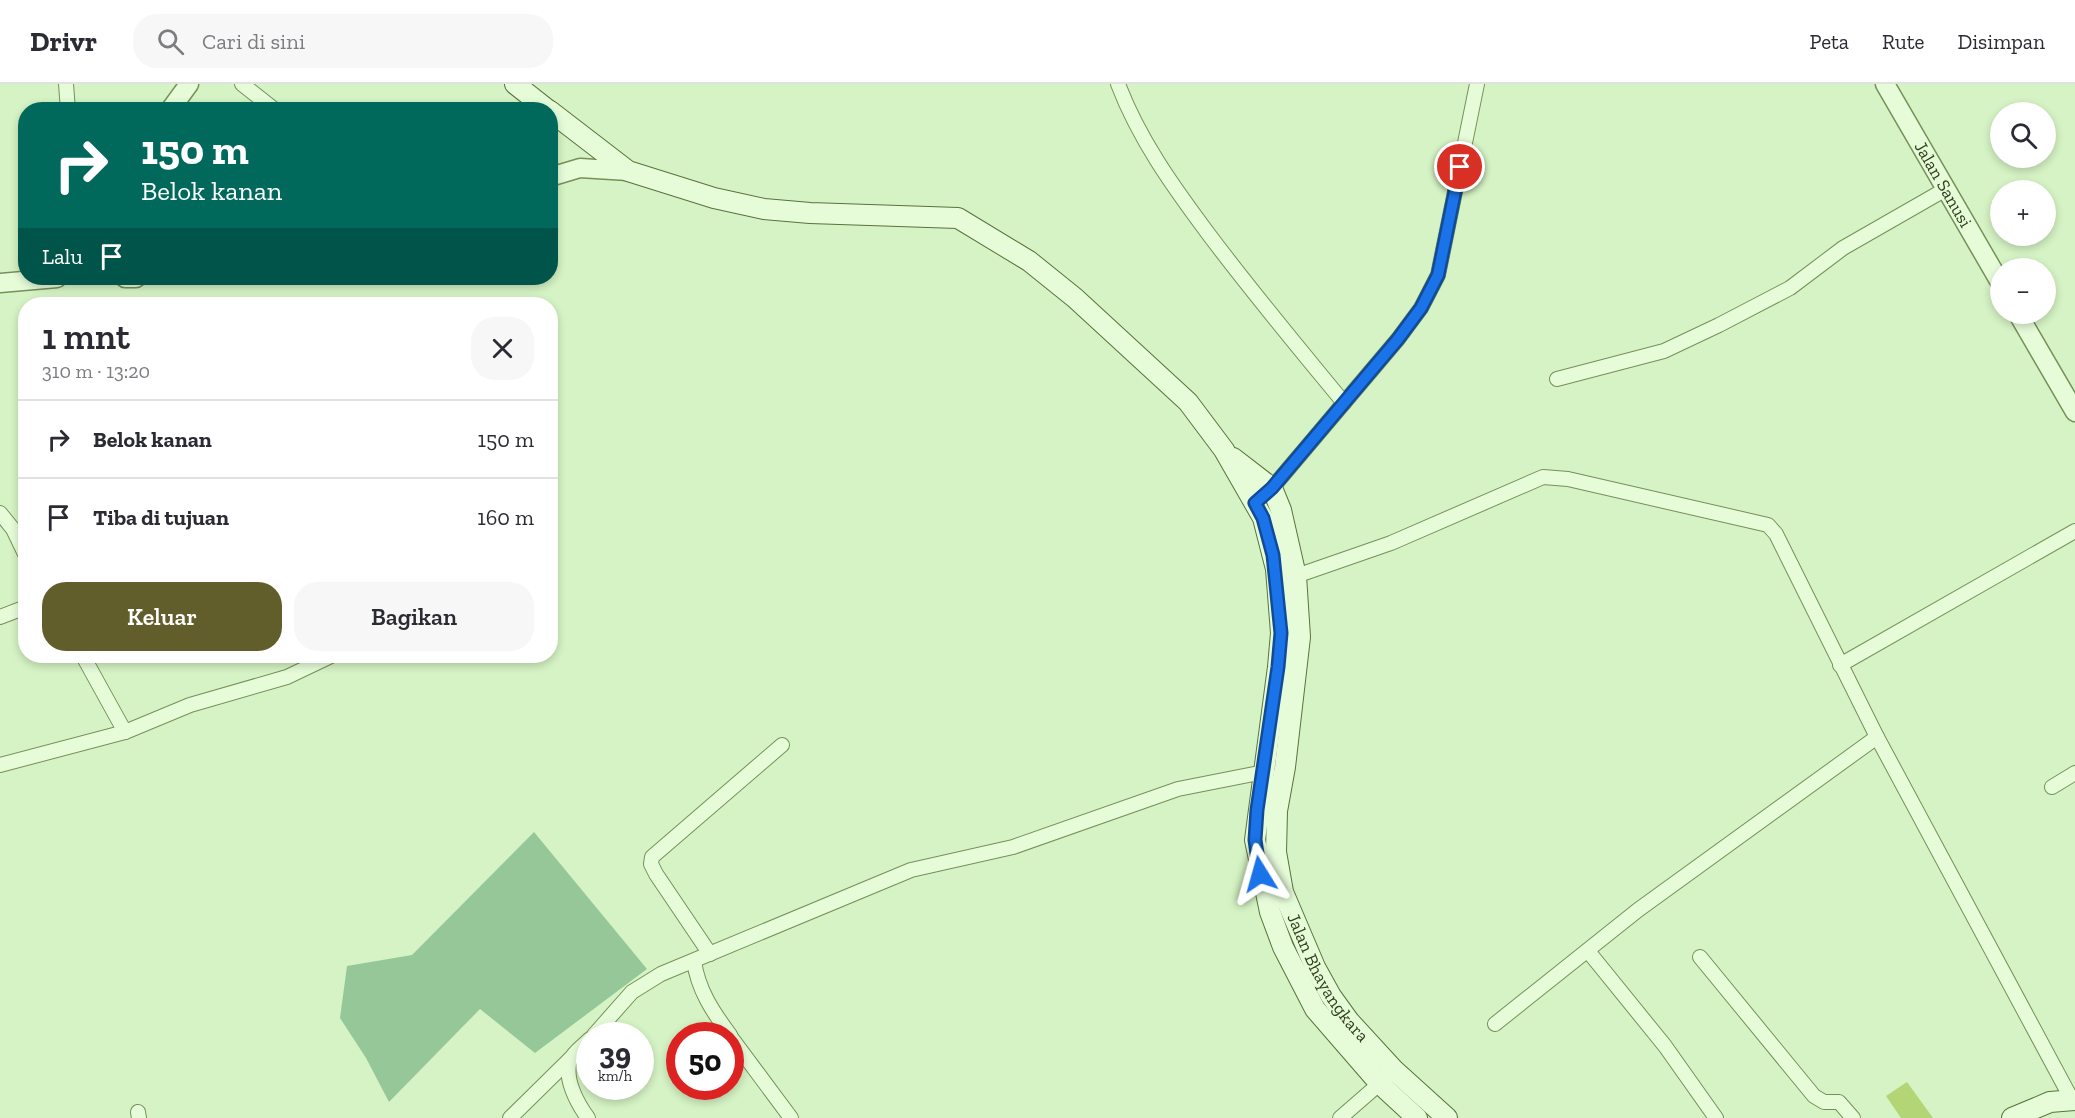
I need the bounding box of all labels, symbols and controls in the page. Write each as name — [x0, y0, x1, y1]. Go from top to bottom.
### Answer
search box — [133, 14, 553, 68]
text: Drivr — [30, 25, 97, 58]
icon: search — [154, 25, 187, 58]
text: Cari di sini — [202, 28, 305, 55]
text: Peta — [1810, 29, 1849, 54]
text: Rute — [1882, 29, 1924, 54]
text: Disimpan — [1957, 29, 2045, 54]
map controls — [1990, 102, 2056, 324]
button: search — [1990, 102, 2056, 168]
text: 150 m — [141, 124, 249, 175]
icon: right — [42, 126, 120, 204]
street label: Jalan Sanusi — [1910, 137, 1977, 231]
pin — [1434, 141, 1485, 192]
icon: arrive — [1443, 150, 1476, 183]
text: Belok kanan — [141, 175, 282, 207]
button: + — [1990, 180, 2056, 246]
icon: arrive — [95, 240, 128, 273]
text: Lalu — [42, 243, 83, 270]
button: − — [1990, 258, 2056, 324]
text: 1 mnt — [42, 315, 130, 358]
button: close — [471, 317, 534, 380]
text: 310 m · 13:20 — [42, 359, 150, 383]
icon: right — [42, 423, 75, 456]
text: Belok kanan — [93, 426, 212, 453]
text: 150 m — [478, 426, 534, 453]
icon: arrive — [42, 501, 75, 534]
text: Tiba di tujuan — [93, 504, 229, 531]
text: 160 m — [477, 504, 534, 531]
button: Keluar — [42, 582, 282, 651]
button: Bagikan — [294, 582, 534, 651]
position arrow — [1228, 842, 1292, 906]
street label: Jalan Bhayangkara — [1282, 910, 1374, 1047]
speed limit sign: 50 — [666, 1022, 744, 1100]
text: 39 — [599, 1036, 631, 1072]
text: km/h — [598, 1067, 632, 1085]

